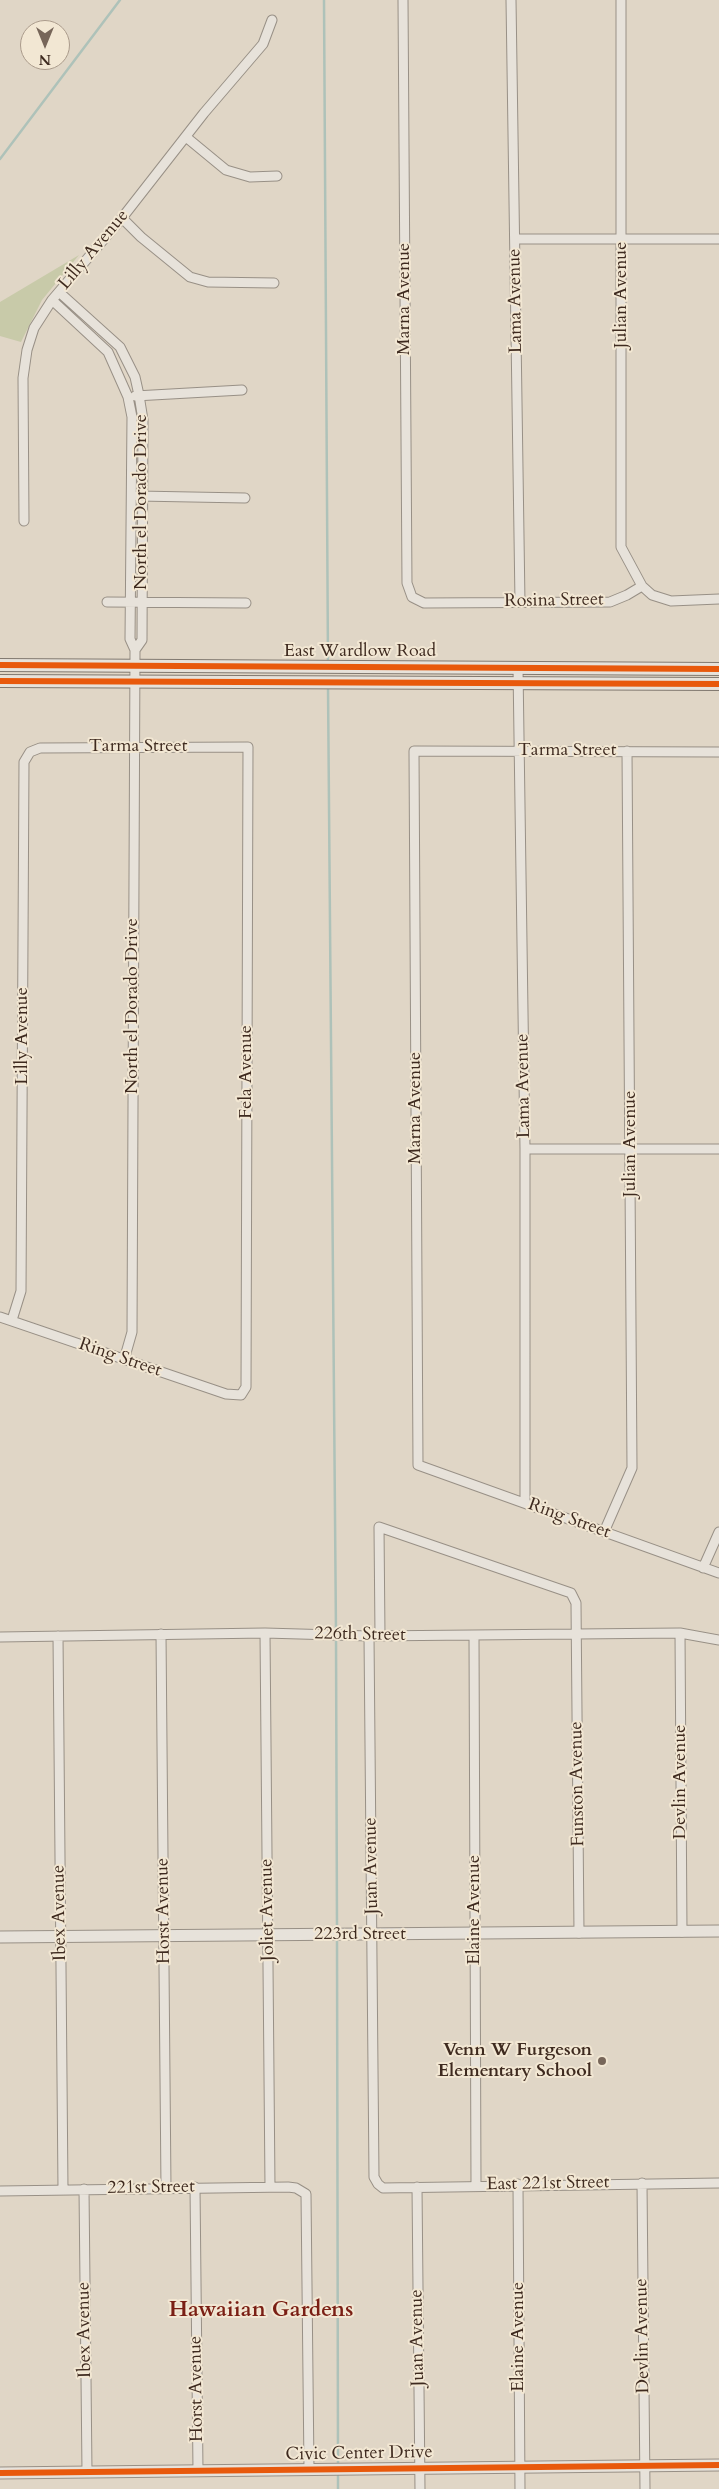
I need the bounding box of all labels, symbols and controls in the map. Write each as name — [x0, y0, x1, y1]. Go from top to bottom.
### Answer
north arrow — [20, 20, 70, 70]
text: N — [39, 50, 51, 69]
street label: Lilly Avenue — [54, 206, 134, 294]
street label: Julian Avenue — [611, 242, 633, 348]
street label: Marna Avenue — [394, 243, 416, 355]
street label: Lama Avenue — [504, 248, 528, 354]
street label: North el Dorado Drive — [131, 414, 153, 590]
street label: Rosina Street — [504, 589, 604, 613]
street label: East Wardlow Road — [284, 641, 436, 663]
street label: Tarma Street — [89, 736, 187, 758]
street label: Tarma Street — [518, 740, 616, 762]
street label: North el Dorado Drive — [122, 918, 144, 1094]
street label: Lilly Avenue — [12, 987, 34, 1085]
street label: Fela Avenue — [236, 1025, 258, 1119]
street label: Lama Avenue — [512, 1033, 536, 1139]
street label: Marna Avenue — [405, 1052, 427, 1164]
street label: Julian Avenue — [620, 1091, 642, 1197]
street label: Ring Street — [76, 1334, 164, 1382]
street label: Ring Street — [525, 1494, 613, 1544]
street label: 226th Street — [314, 1623, 406, 1647]
street label: Funston Avenue — [566, 1721, 590, 1847]
street label: Devlin Avenue — [670, 1725, 692, 1839]
street label: Juan Avenue — [360, 1817, 384, 1915]
street label: Elaine Avenue — [464, 1855, 486, 1965]
street label: Horst Avenue — [152, 1858, 176, 1964]
street label: Joliet Avenue — [256, 1859, 280, 1961]
street label: Ibex Avenue — [48, 1865, 72, 1961]
street label: 223rd Street — [314, 1924, 406, 1946]
place label: Venn W Furgeson Elementary School — [438, 2040, 592, 2082]
marker: Venn W Furgeson Elementary School — [596, 2055, 608, 2067]
street label: East 221st Street — [486, 2172, 610, 2196]
street label: 221st Street — [107, 2176, 195, 2200]
street label: Devlin Avenue — [631, 2278, 655, 2394]
street label: Ibex Avenue — [73, 2282, 97, 2378]
street label: Elaine Avenue — [508, 2282, 530, 2392]
street label: Juan Avenue — [406, 2289, 430, 2387]
district label: Hawaiian Gardens — [169, 2298, 353, 2324]
street label: Horst Avenue — [185, 2336, 209, 2442]
street label: Civic Center Drive — [285, 2442, 433, 2466]

